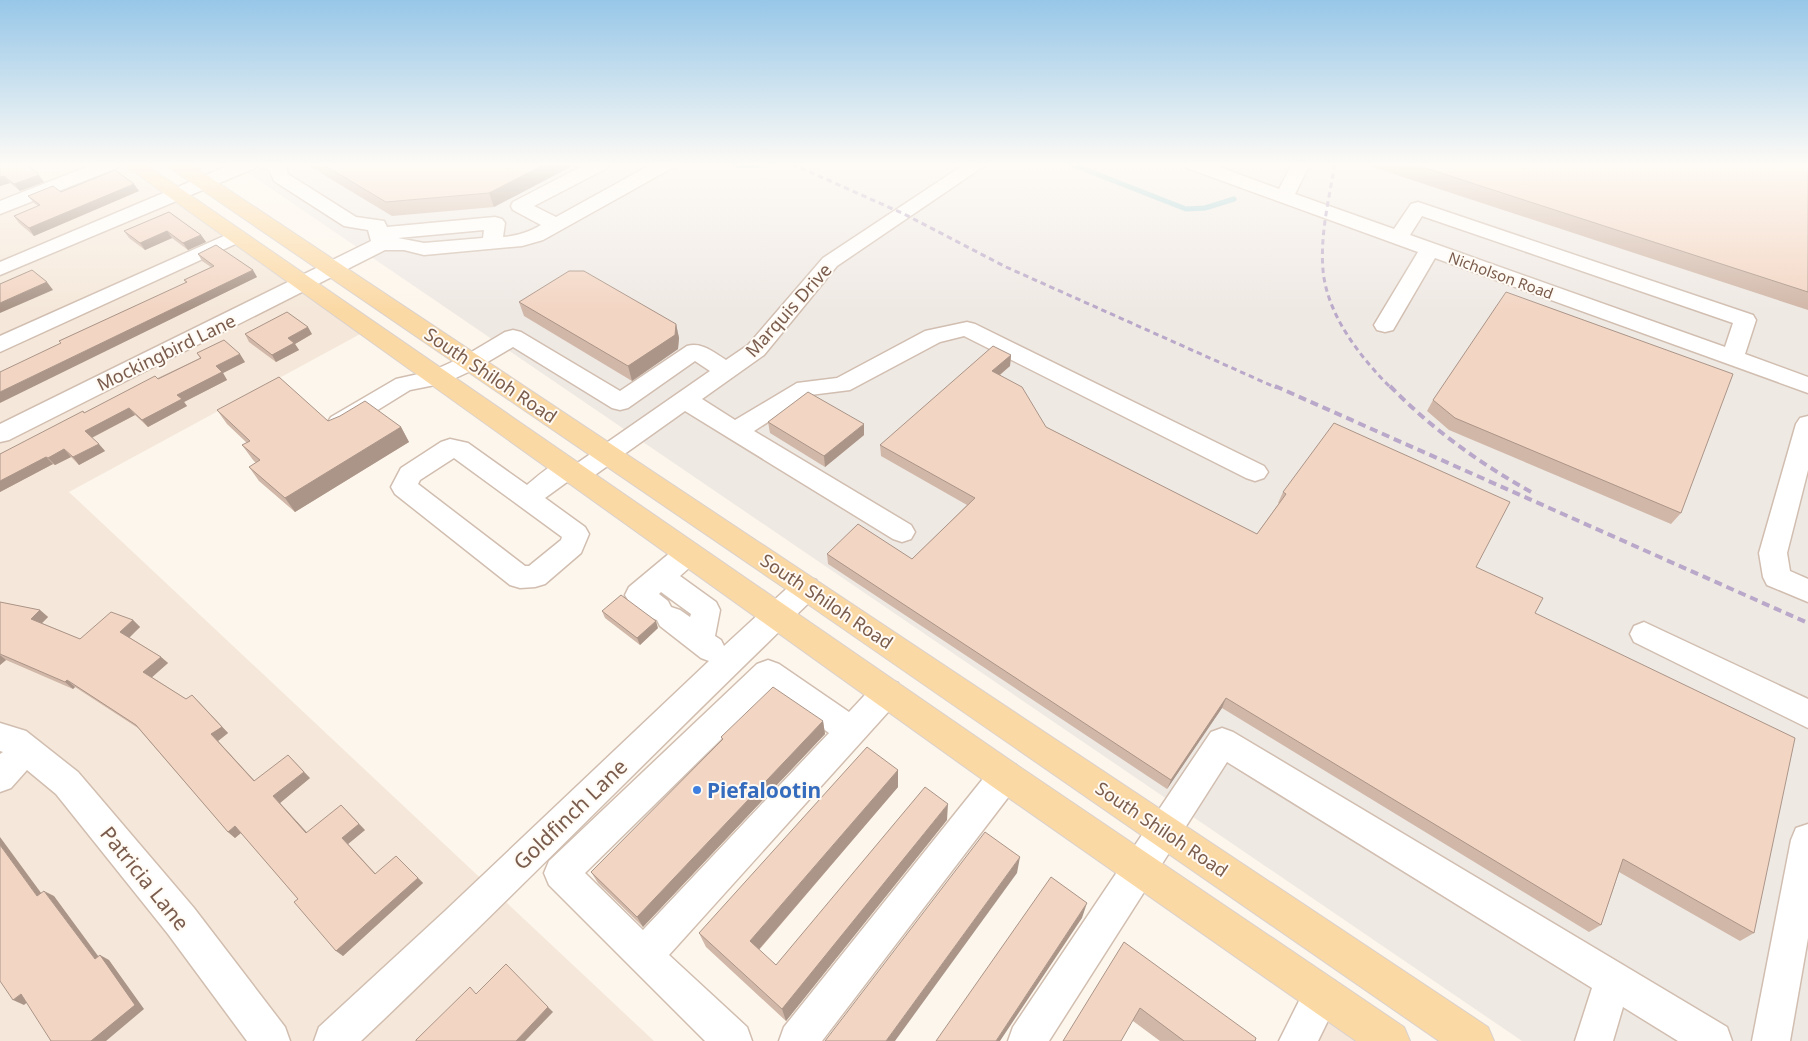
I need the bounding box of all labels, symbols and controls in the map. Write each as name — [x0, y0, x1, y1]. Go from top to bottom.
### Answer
street label: Nicholson Road — [1446, 247, 1556, 303]
street label: Marquis Drive — [740, 258, 836, 362]
street label: Mockingbird Lane — [93, 308, 239, 396]
street label: South Shiloh Road — [420, 322, 562, 428]
street label: South Shiloh Road — [756, 548, 898, 654]
street label: Goldfinch Lane — [507, 752, 633, 876]
place label: Piefalootin — [707, 776, 821, 804]
street label: South Shiloh Road — [1091, 776, 1233, 882]
marker: Piefalootin — [691, 784, 703, 796]
street label: Patricia Lane — [94, 820, 196, 936]

